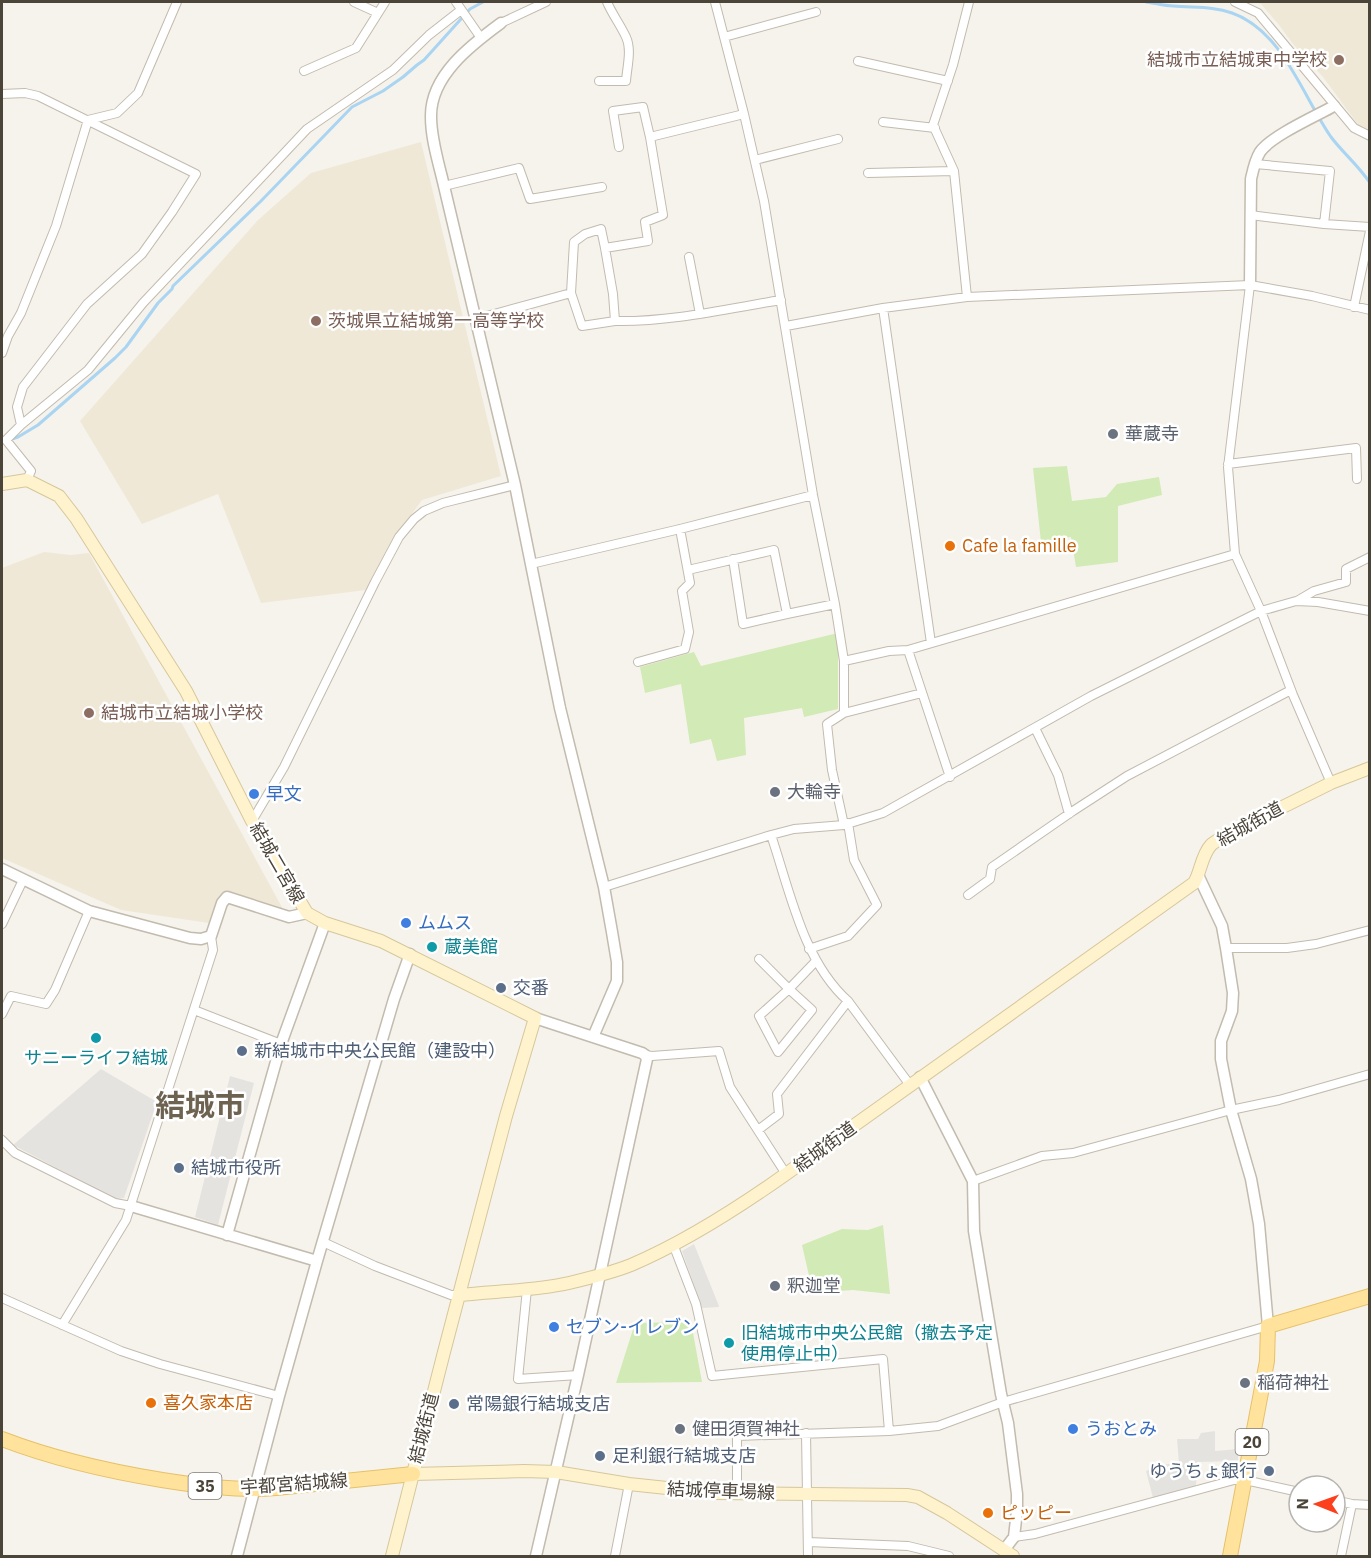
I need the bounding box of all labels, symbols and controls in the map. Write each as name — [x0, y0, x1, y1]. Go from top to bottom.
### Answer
place label: 結城市立結城東中学校 — [1147, 48, 1327, 71]
marker: 結城市立結城東中学校 — [1332, 53, 1346, 67]
place label: 茨城県立結城第一高等学校 — [328, 309, 544, 332]
marker: 茨城県立結城第一高等学校 — [309, 314, 323, 328]
place label: 華蔵寺 — [1125, 422, 1179, 445]
marker: 華蔵寺 — [1106, 427, 1120, 441]
place label: Cafe la famille — [962, 534, 1077, 557]
marker: Cafe la famille — [943, 539, 957, 553]
place label: 結城市立結城小学校 — [101, 701, 263, 724]
marker: 結城市立結城小学校 — [82, 706, 96, 720]
place label: 大輪寺 — [787, 780, 841, 803]
place label: 早文 — [266, 782, 302, 805]
marker: 大輪寺 — [768, 785, 782, 799]
marker: 早文 — [247, 787, 261, 801]
street label: 結城街道 — [1213, 796, 1287, 851]
street label: 結城二宮線 — [245, 818, 310, 907]
place label: ムムス — [418, 911, 472, 934]
marker: ムムス — [399, 916, 413, 930]
place label: 蔵美館 — [444, 935, 498, 958]
marker: 蔵美館 — [425, 940, 439, 954]
place label: 交番 — [513, 976, 549, 999]
marker: 交番 — [494, 981, 508, 995]
marker: サニーライフ結城 — [89, 1031, 103, 1045]
place label: 新結城市中央公民館（建設中） — [254, 1039, 506, 1062]
marker: 新結城市中央公民館（建設中） — [235, 1044, 249, 1058]
place label: サニーライフ結城 — [24, 1046, 168, 1069]
district label: 結城市 — [155, 1085, 245, 1124]
street label: 結城街道 — [789, 1116, 861, 1177]
place label: 結城市役所 — [191, 1156, 281, 1179]
marker: 結城市役所 — [172, 1161, 186, 1175]
place label: 釈迦堂 — [787, 1274, 841, 1297]
marker: 釈迦堂 — [768, 1279, 782, 1293]
place label: セブン-イレブン — [566, 1315, 699, 1338]
marker: セブン-イレブン — [547, 1320, 561, 1334]
place label: 旧結城市中央公民館（撤去予定 使用停止中） — [741, 1321, 993, 1365]
marker: 旧結城市中央公民館（撤去予定 使用停止中） — [722, 1336, 736, 1350]
place label: 稲荷神社 — [1257, 1371, 1329, 1394]
marker: 稲荷神社 — [1238, 1376, 1252, 1390]
street label: 結城街道 — [404, 1390, 443, 1466]
place label: 喜久家本店 — [163, 1391, 253, 1414]
place label: 常陽銀行結城支店 — [466, 1392, 610, 1415]
marker: 喜久家本店 — [144, 1396, 158, 1410]
marker: 常陽銀行結城支店 — [447, 1397, 461, 1411]
place label: 健田須賀神社 — [692, 1417, 800, 1440]
place label: うおとみ — [1085, 1417, 1157, 1440]
marker: 健田須賀神社 — [673, 1422, 687, 1436]
marker: うおとみ — [1066, 1422, 1080, 1436]
road number: 20 — [1236, 1429, 1268, 1455]
place label: 足利銀行結城支店 — [612, 1444, 756, 1467]
marker: 足利銀行結城支店 — [593, 1449, 607, 1463]
place label: ゆうちょ銀行 — [1149, 1459, 1257, 1482]
marker: ゆうちょ銀行 — [1262, 1464, 1276, 1478]
street label: 宇都宮結城線 — [239, 1468, 349, 1499]
road number: 35 — [188, 1473, 222, 1499]
north arrow — [1287, 1474, 1347, 1534]
street label: 結城停車場線 — [667, 1477, 775, 1504]
text: N — [1292, 1498, 1312, 1510]
place label: ピッピー — [1000, 1501, 1072, 1524]
marker: ピッピー — [981, 1506, 995, 1520]

